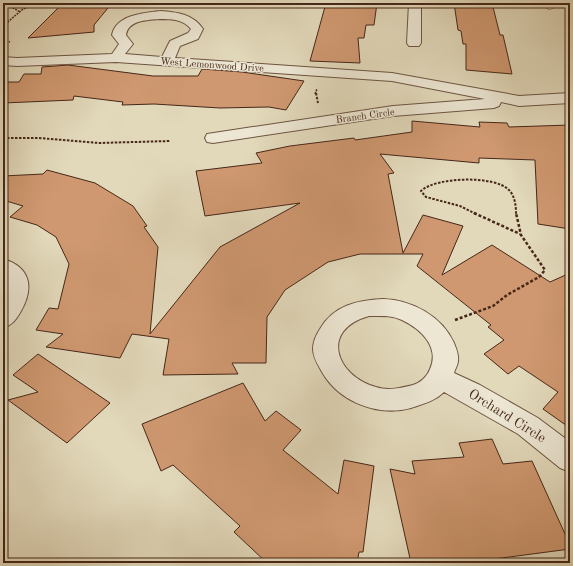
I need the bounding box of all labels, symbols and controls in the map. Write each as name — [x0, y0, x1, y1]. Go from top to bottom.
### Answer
street label: West Lemonwood Drive — [160, 56, 265, 74]
street label: Branch Circle — [335, 107, 395, 125]
street label: Orchard Circle — [466, 387, 548, 445]

